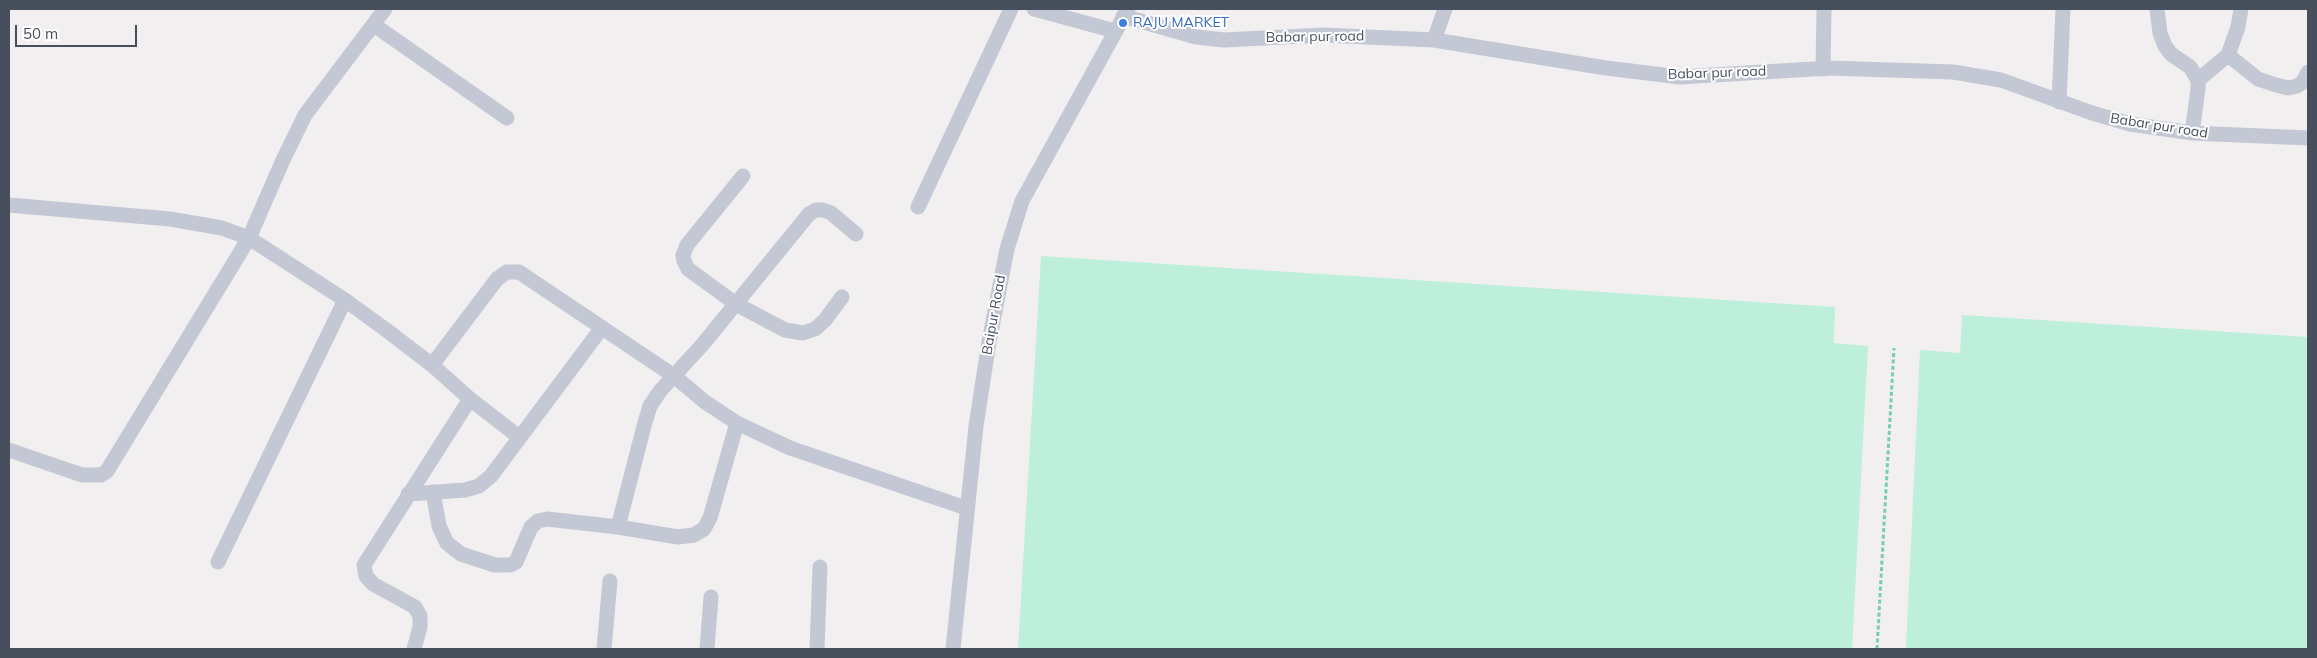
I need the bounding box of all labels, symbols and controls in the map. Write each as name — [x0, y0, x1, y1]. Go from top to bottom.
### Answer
scale bar — [18, 15, 140, 47]
place label: RAJU MARKET — [1133, 15, 1229, 31]
marker: RAJU MARKET — [1117, 17, 1129, 29]
text: 50 m — [23, 24, 58, 43]
street label: Babar pur road — [1266, 28, 1364, 46]
street label: Babar pur road — [1668, 63, 1766, 83]
street label: Babar pur road — [2109, 110, 2209, 142]
street label: Baipur Road — [979, 274, 1009, 356]

